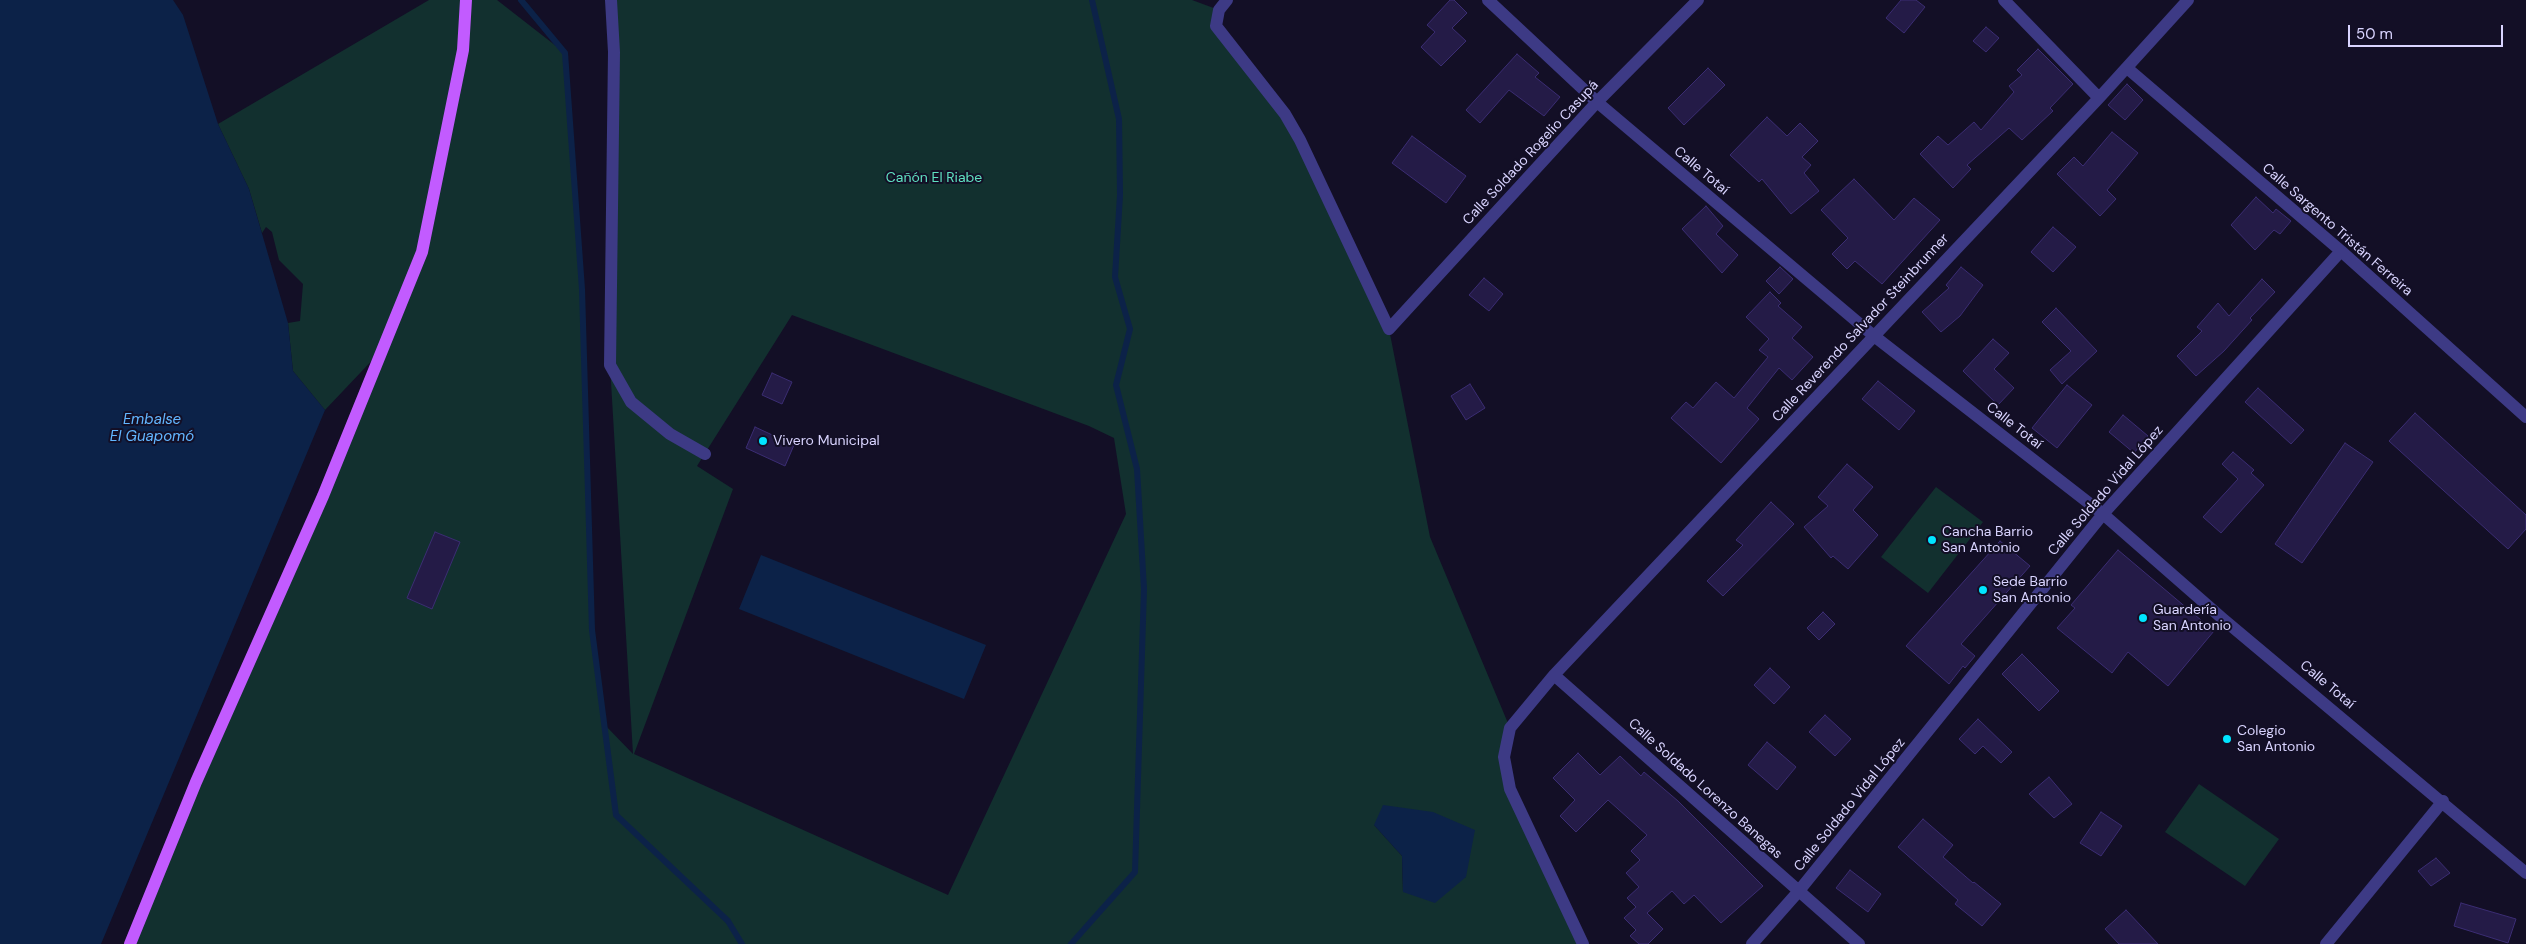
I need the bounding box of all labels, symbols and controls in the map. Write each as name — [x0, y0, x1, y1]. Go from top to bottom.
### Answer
scale bar — [2351, 15, 2506, 47]
text: 50 m — [2356, 24, 2393, 44]
street label: Calle Soldado Rogelio Casupá — [1460, 77, 1602, 229]
street label: Calle Totaí — [1670, 143, 1732, 199]
street label: Calle Sargento Tristán Ferreira — [2258, 160, 2416, 300]
park label: Cañón El Riabe — [886, 170, 982, 186]
street label: Calle Reverendo Salvador Steinbrunner — [1769, 230, 1953, 426]
street label: Calle Totaí — [1983, 399, 2045, 453]
water label: Embalse El Guapomó — [110, 411, 194, 446]
street label: Calle Soldado Vidal López — [2045, 423, 2167, 559]
place label: Vivero Municipal — [773, 433, 880, 449]
marker: Vivero Municipal — [757, 435, 769, 447]
place label: Cancha Barrio San Antonio — [1942, 524, 2033, 556]
marker: Cancha Barrio San Antonio — [1926, 534, 1938, 546]
place label: Sede Barrio San Antonio — [1993, 574, 2071, 606]
marker: Sede Barrio San Antonio — [1977, 584, 1989, 596]
place label: Guardería San Antonio — [2153, 602, 2231, 634]
marker: Guardería San Antonio — [2137, 612, 2149, 624]
street label: Calle Totaí — [2296, 657, 2358, 713]
street label: Calle Soldado Lorenzo Banegas — [1625, 715, 1785, 863]
place label: Colegio San Antonio — [2237, 723, 2315, 756]
marker: Colegio San Antonio — [2221, 733, 2233, 745]
street label: Calle Soldado Vidal López — [1791, 735, 1909, 875]

